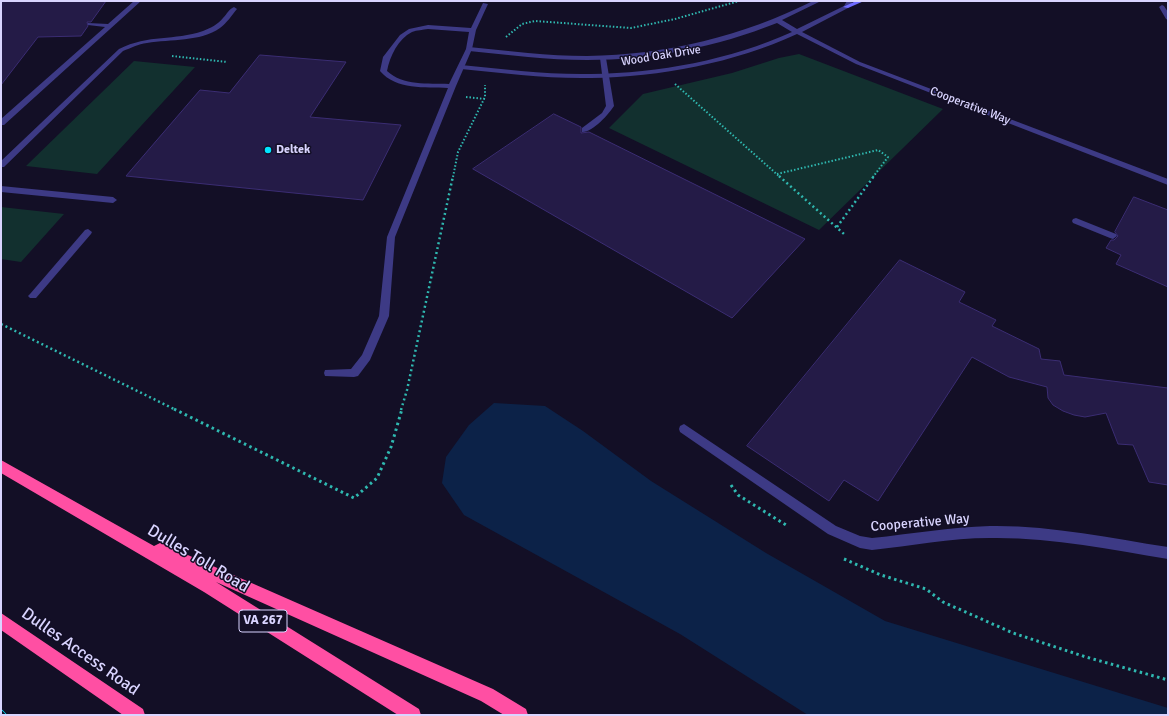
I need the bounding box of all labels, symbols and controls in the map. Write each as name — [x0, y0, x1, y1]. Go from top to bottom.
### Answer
street label: Wood Oak Drive — [620, 43, 702, 69]
street label: Cooperative Way — [928, 84, 1012, 128]
place label: Deltek — [276, 143, 310, 157]
marker: Deltek — [263, 145, 273, 155]
street label: Cooperative Way — [870, 510, 970, 536]
street label: Dulles Toll Road — [143, 521, 253, 597]
street label: Dulles Access Road — [17, 604, 143, 700]
road number: VA 267 — [239, 610, 287, 632]

